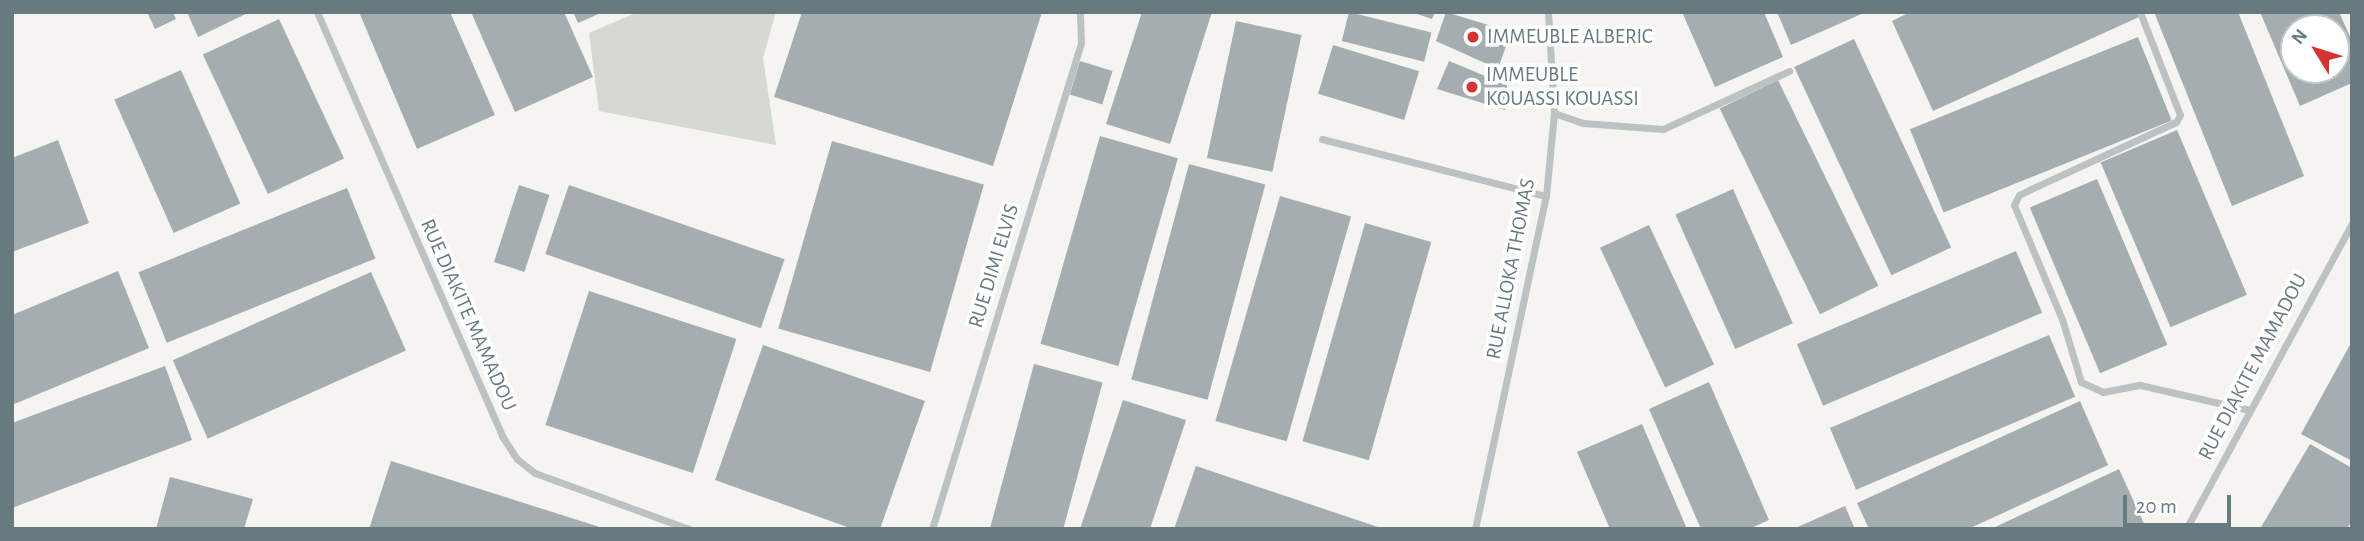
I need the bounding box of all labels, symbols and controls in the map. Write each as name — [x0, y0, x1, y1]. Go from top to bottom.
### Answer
north arrow — [2280, 14, 2350, 84]
place label: IMMEUBLE ALBERIC — [1487, 24, 1653, 50]
text: N — [2288, 26, 2311, 48]
marker: IMMEUBLE ALBERIC — [1465, 29, 1481, 45]
place label: IMMEUBLE KOUASSI KOUASSI — [1486, 62, 1639, 112]
marker: IMMEUBLE KOUASSI KOUASSI — [1464, 79, 1480, 95]
street label: RUE ALLOKA THOMAS — [1481, 177, 1541, 361]
street label: RUE DIMI ELVIS — [963, 201, 1025, 331]
street label: RUE DIAKITE MAMADOU — [414, 215, 522, 415]
street label: RUE DIAKITE MAMADOU — [2193, 269, 2313, 465]
scale bar — [2126, 482, 2234, 526]
text: 20 m — [2136, 496, 2177, 517]

